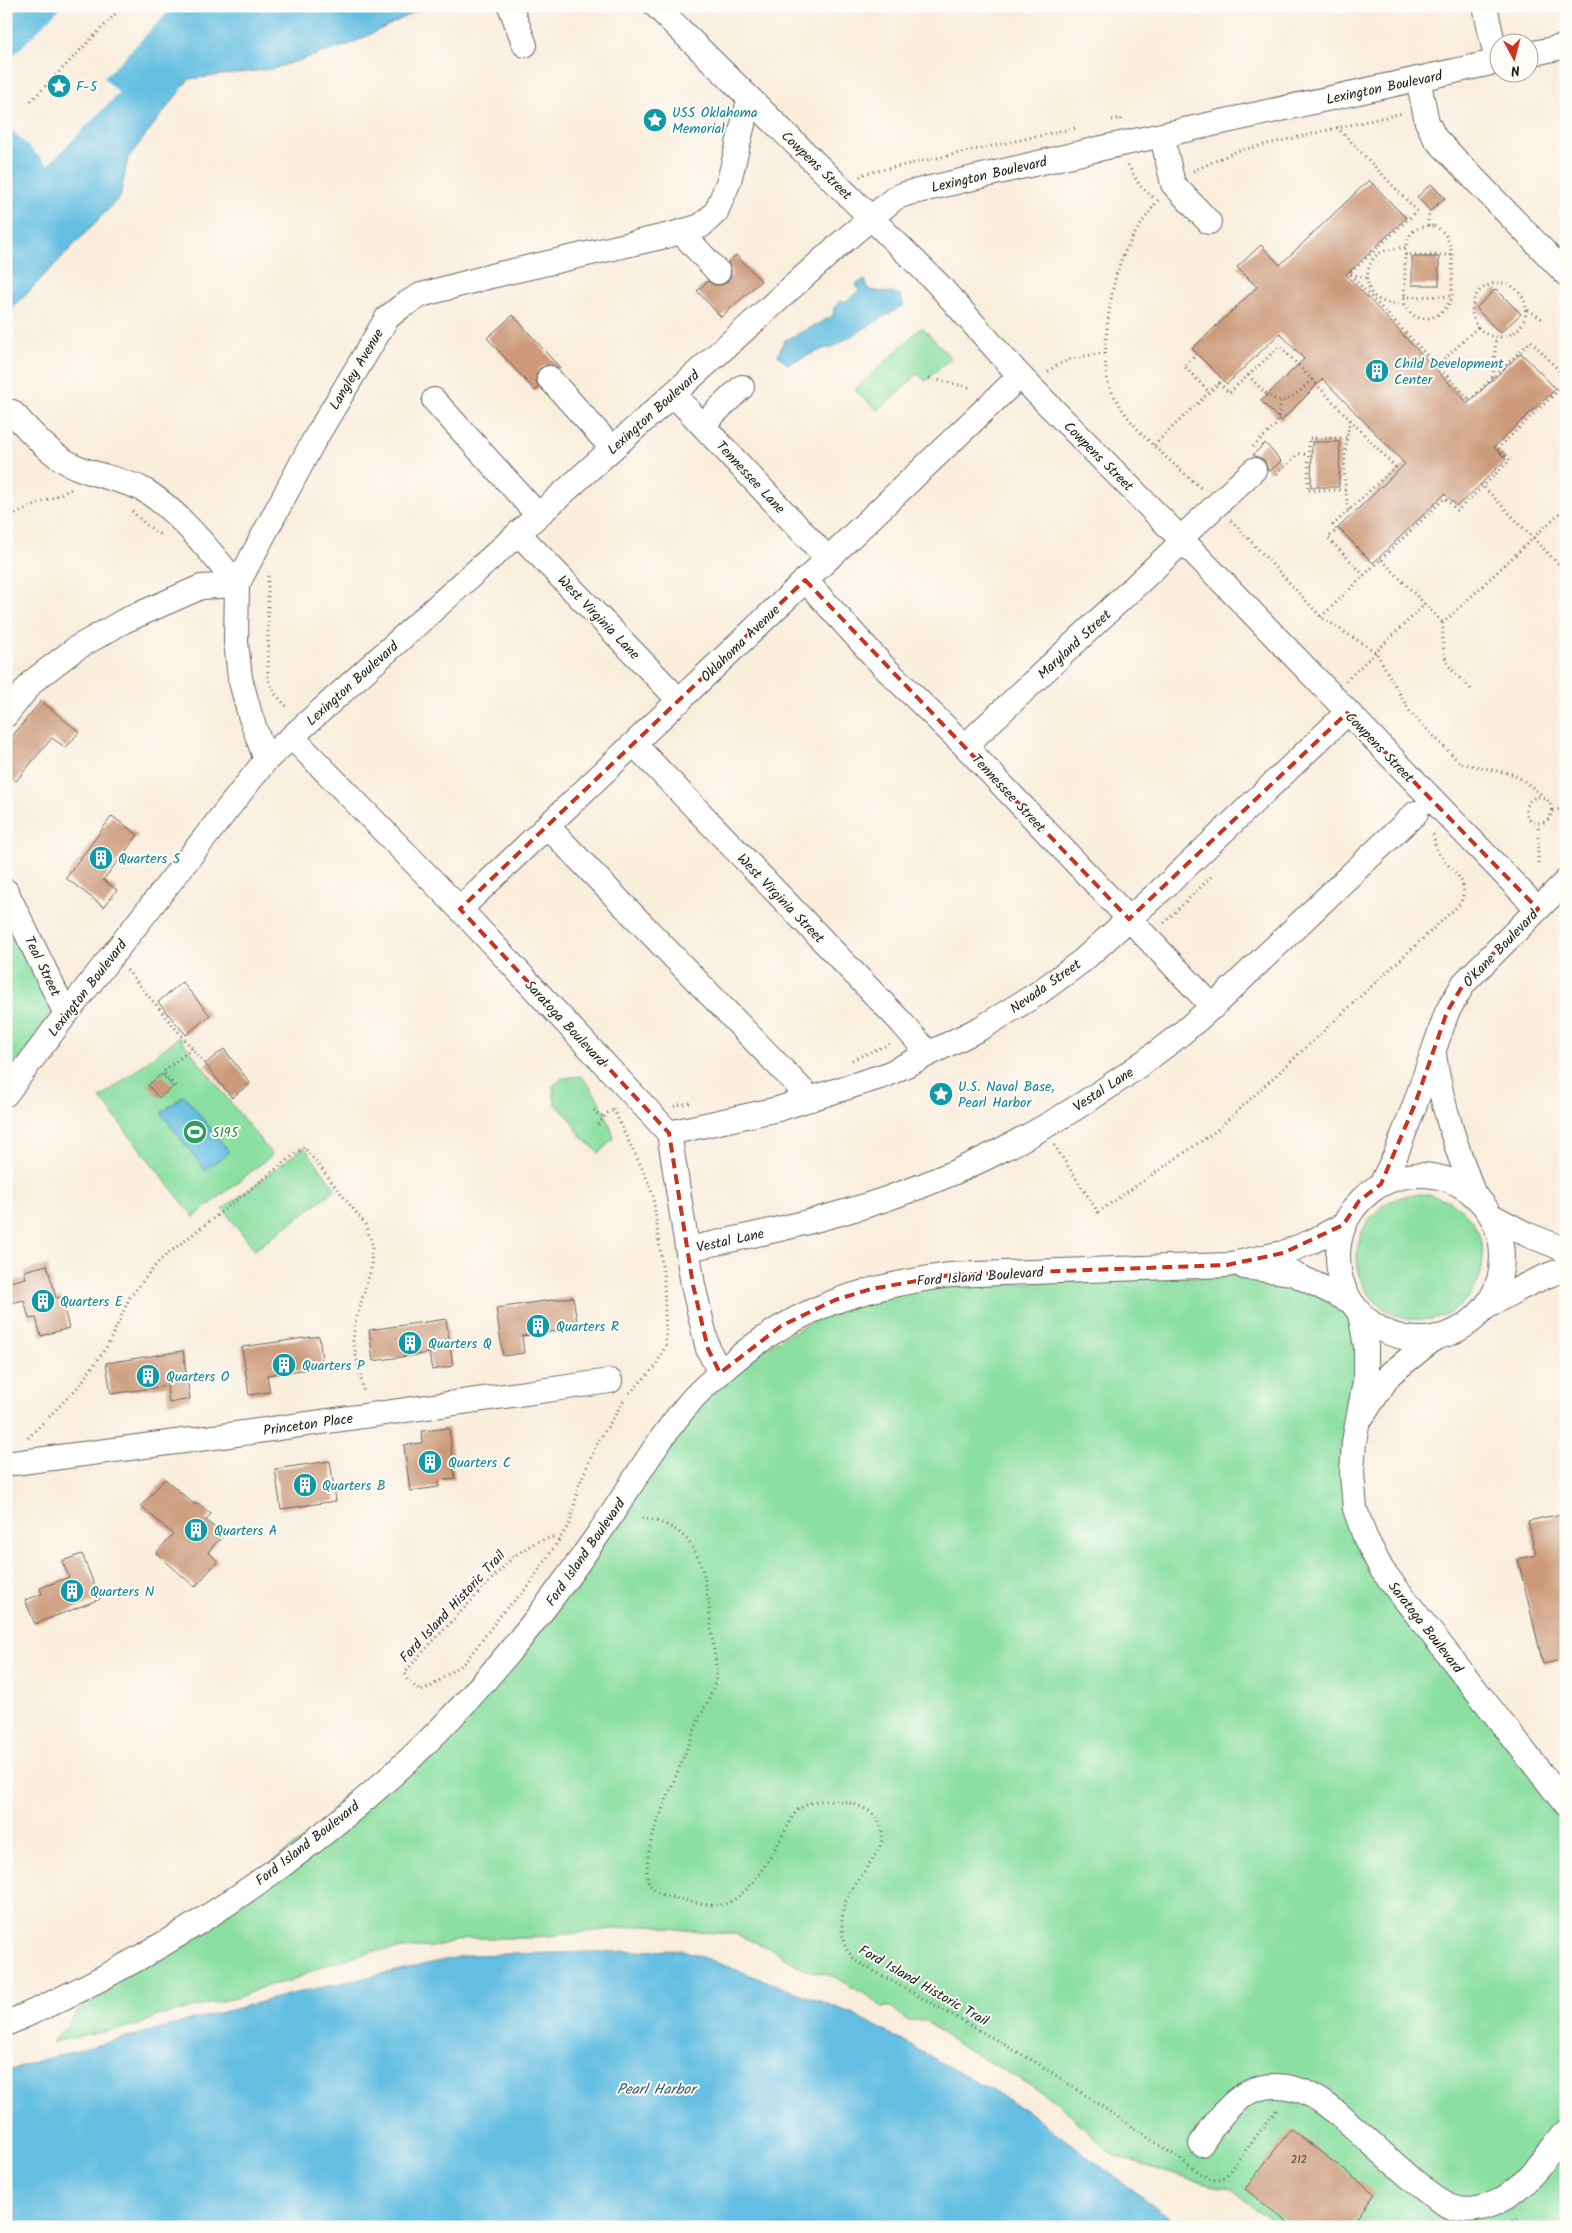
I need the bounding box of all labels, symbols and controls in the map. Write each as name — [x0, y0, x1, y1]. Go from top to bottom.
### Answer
north arrow — [1490, 32, 1540, 82]
text: N — [1510, 58, 1521, 81]
street label: Lexington Boulevard — [1324, 65, 1445, 111]
place icon: F-5 — [46, 73, 72, 99]
place label: F-5 — [76, 76, 99, 98]
place label: USS Oklahoma Memorial — [672, 102, 758, 140]
place icon: USS Oklahoma Memorial — [642, 107, 668, 133]
street label: Cowpens Street — [776, 126, 857, 206]
street label: Lexington Boulevard — [929, 151, 1050, 199]
street label: Langley Avenue — [324, 324, 390, 414]
place label: Child Development Center — [1394, 353, 1504, 391]
building icon: Child Development Center — [1364, 358, 1390, 384]
street label: Lexington Boulevard — [602, 364, 706, 460]
street label: Cowpens Street — [1058, 417, 1139, 497]
street label: Tennessee Lane — [710, 436, 791, 520]
street label: West Virginia Lane — [552, 570, 645, 666]
street label: Oklahoma Avenue — [696, 599, 786, 688]
street label: Maryland Street — [1033, 604, 1117, 685]
street label: Lexington Boulevard — [301, 635, 405, 731]
street label: Cowpens Street — [1340, 707, 1419, 789]
street label: Tennessee Street — [966, 749, 1051, 838]
building icon: Quarters S — [88, 845, 114, 871]
place label: Quarters S — [118, 848, 181, 870]
street label: West Virginia Street — [731, 849, 830, 949]
street label: O'Kane Boulevard — [1458, 904, 1544, 993]
street label: Teal Street — [18, 932, 66, 1001]
street label: Lexington Boulevard — [43, 935, 133, 1042]
street label: Nevada Street — [1005, 954, 1086, 1020]
street label: Saratoga Boulevard — [519, 975, 612, 1073]
street label: Vestal Lane — [1069, 1062, 1139, 1118]
place label: U.S. Naval Base, Pearl Harbor — [958, 1076, 1055, 1114]
place icon: U.S. Naval Base, Pearl Harbor — [928, 1081, 954, 1107]
sports icon: S195 — [182, 1119, 208, 1145]
place label: S195 — [212, 1122, 240, 1144]
street label: Vestal Lane — [694, 1223, 767, 1259]
street label: Ford Island Boulevard — [916, 1262, 1045, 1292]
building icon: Quarters E — [30, 1288, 56, 1314]
place label: Quarters E — [60, 1291, 124, 1313]
building icon: Quarters R — [525, 1313, 551, 1339]
place label: Quarters R — [556, 1316, 619, 1338]
building icon: Quarters Q — [397, 1330, 423, 1356]
place label: Quarters Q — [428, 1333, 492, 1355]
building icon: Quarters P — [271, 1352, 297, 1378]
place label: Quarters P — [302, 1355, 365, 1377]
building icon: Quarters O — [135, 1363, 161, 1389]
place label: Quarters O — [166, 1366, 230, 1388]
street label: Princeton Place — [262, 1408, 355, 1442]
building icon: Quarters C — [417, 1449, 443, 1475]
place label: Quarters C — [448, 1452, 511, 1474]
building icon: Quarters B — [292, 1472, 318, 1498]
place label: Quarters B — [322, 1475, 386, 1497]
street label: Ford Island Boulevard — [540, 1493, 632, 1611]
building icon: Quarters A — [183, 1517, 209, 1543]
place label: Quarters A — [214, 1520, 277, 1542]
street label: Ford Island Historic Trail — [395, 1545, 511, 1668]
street label: Saratoga Boulevard — [1382, 1577, 1469, 1679]
building icon: Quarters N — [59, 1578, 85, 1604]
place label: Quarters N — [90, 1581, 155, 1603]
street label: Ford Island Boulevard — [251, 1795, 365, 1892]
street label: Ford Island Historic Trail — [854, 1940, 993, 2032]
water label: Pearl Harbor — [617, 2078, 698, 2102]
house number: 212 — [1291, 2151, 1307, 2169]

